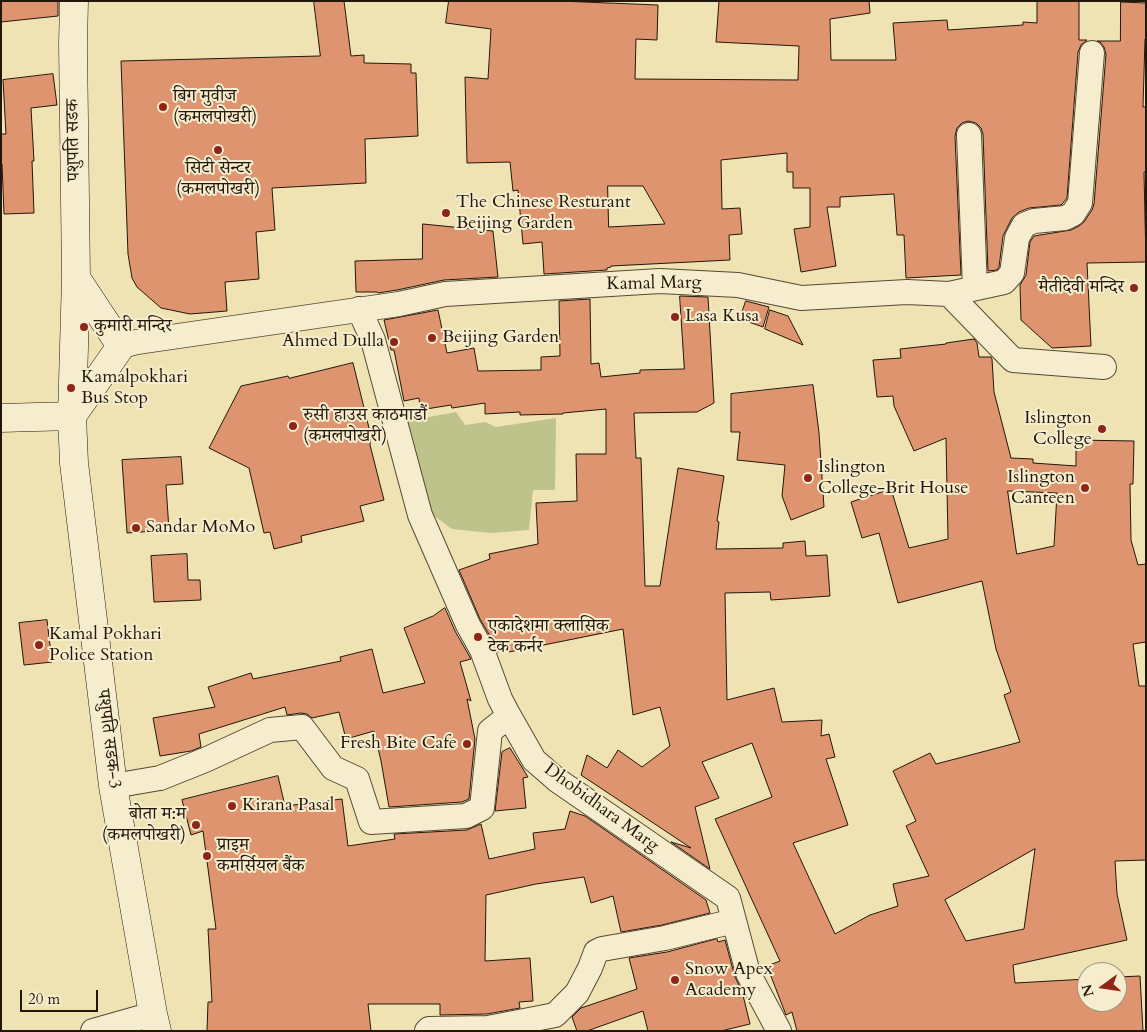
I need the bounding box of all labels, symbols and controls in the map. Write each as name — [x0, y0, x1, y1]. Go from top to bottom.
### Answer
place label: बिग मुवीज (कमलपोखरी) — [173, 86, 257, 128]
street label: पशुपति सडक — [62, 98, 86, 182]
marker: बिग मुवीज (कमलपोखरी) — [157, 101, 169, 113]
marker: सिटी सेन्टर (कमलपोखरी) — [212, 144, 224, 156]
place label: सिटी सेन्टर (कमलपोखरी) — [176, 158, 260, 200]
place label: The Chinese Resturant Beijing Garden — [456, 192, 631, 234]
marker: The Chinese Resturant Beijing Garden — [440, 207, 452, 219]
street label: Kamal Marg — [606, 272, 702, 296]
place label: मैतीदेवी मन्दिर — [1039, 277, 1124, 299]
marker: मैतीदेवी मन्दिर — [1128, 282, 1140, 294]
place label: Lasa Kusa — [685, 306, 759, 328]
marker: Lasa Kusa — [669, 311, 681, 323]
place label: कुमारी मन्दिर — [94, 316, 172, 338]
marker: कुमारी मन्दिर — [78, 321, 90, 333]
place label: Beijing Garden — [442, 327, 559, 349]
place label: Ahmed Dulla — [282, 331, 384, 353]
marker: Beijing Garden — [426, 332, 438, 344]
marker: Ahmed Dulla — [388, 336, 400, 348]
place label: Kamalpokhari Bus Stop — [81, 367, 188, 409]
marker: Kamalpokhari Bus Stop — [65, 382, 77, 394]
place label: रुसी हाउस काठमाडौं (कमलपोखरी) — [303, 405, 427, 448]
place label: Islington College — [1024, 408, 1092, 450]
marker: रुसी हाउस काठमाडौं (कमलपोखरी) — [287, 420, 299, 432]
marker: Islington College — [1096, 423, 1108, 435]
place label: Islington College-Brit House — [818, 457, 968, 499]
place label: Islington Canteen — [1007, 467, 1075, 509]
marker: Islington College-Brit House — [802, 472, 814, 484]
marker: Islington Canteen — [1079, 482, 1091, 494]
place label: Sandar MoMo — [146, 517, 255, 539]
marker: Sandar MoMo — [130, 522, 142, 534]
place label: एकादेशमा क्लासिक टेक कर्नर — [488, 616, 609, 659]
place label: Kamal Pokhari Police Station — [49, 624, 162, 666]
marker: एकादेशमा क्लासिक टेक कर्नर — [472, 631, 484, 643]
marker: Kamal Pokhari Police Station — [33, 639, 45, 651]
street label: पशुपति सडक-3 — [91, 688, 125, 790]
place label: Fresh Bite Cafe — [340, 733, 457, 755]
marker: Fresh Bite Cafe — [461, 738, 473, 750]
street label: Dhobidhara Marg — [539, 759, 663, 857]
place label: Kirana Pasal — [242, 795, 334, 817]
marker: Kirana Pasal — [226, 800, 238, 812]
place label: बोता म:म (कमलपोखरी) — [102, 804, 186, 846]
marker: बोता म:म (कमलपोखरी) — [190, 819, 202, 831]
place label: प्राइम कमर्सियल बैंक — [217, 835, 304, 878]
marker: प्राइम कमर्सियल बैंक — [201, 850, 213, 862]
place label: Snow Apex Academy — [685, 959, 773, 1002]
north arrow — [1077, 962, 1127, 1012]
marker: Snow Apex Academy — [669, 974, 681, 986]
scale bar — [22, 980, 100, 1012]
text: N — [1077, 982, 1099, 999]
text: 20 m — [28, 989, 60, 1009]

